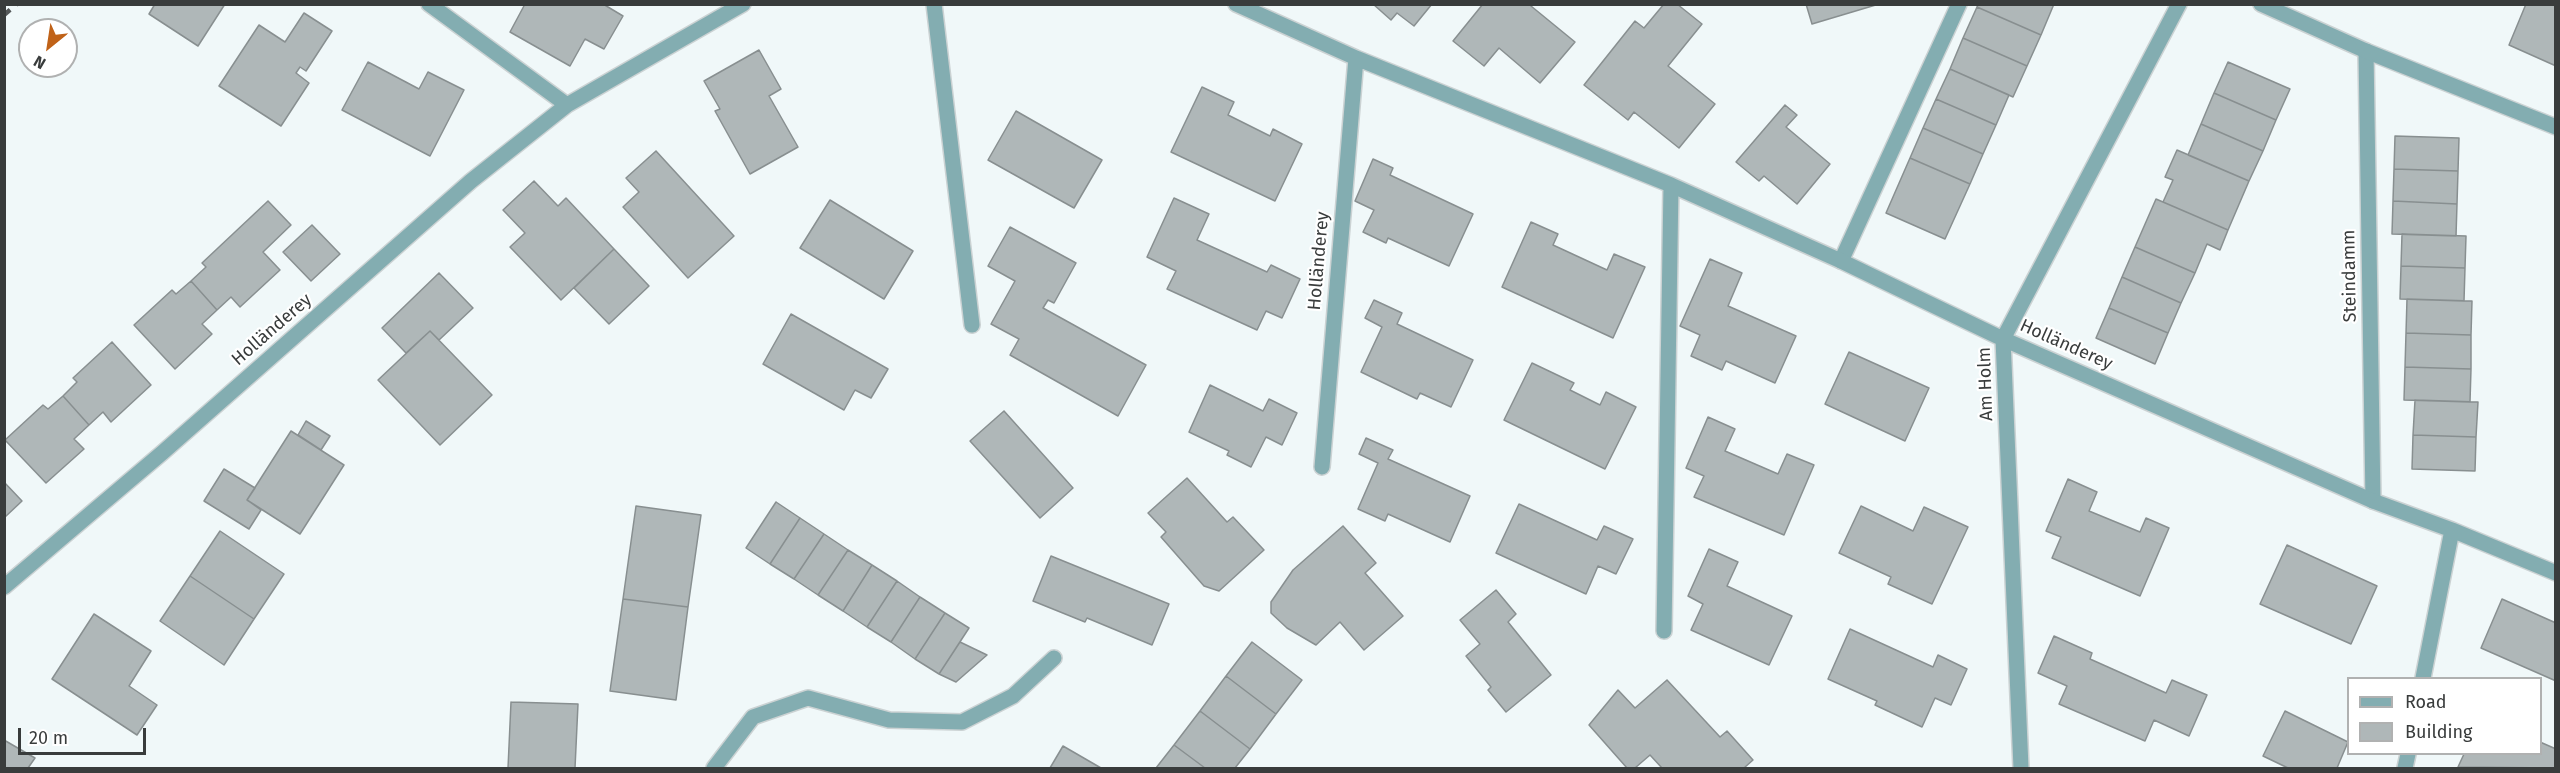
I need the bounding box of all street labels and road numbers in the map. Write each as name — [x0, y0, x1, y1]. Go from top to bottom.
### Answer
street label: Holländerey — [1304, 211, 1334, 311]
street label: Steindamm — [2338, 229, 2362, 323]
street label: Holländerey — [228, 289, 316, 371]
street label: Holländerey — [2016, 315, 2116, 375]
street label: Am Holm — [1974, 347, 1998, 421]

